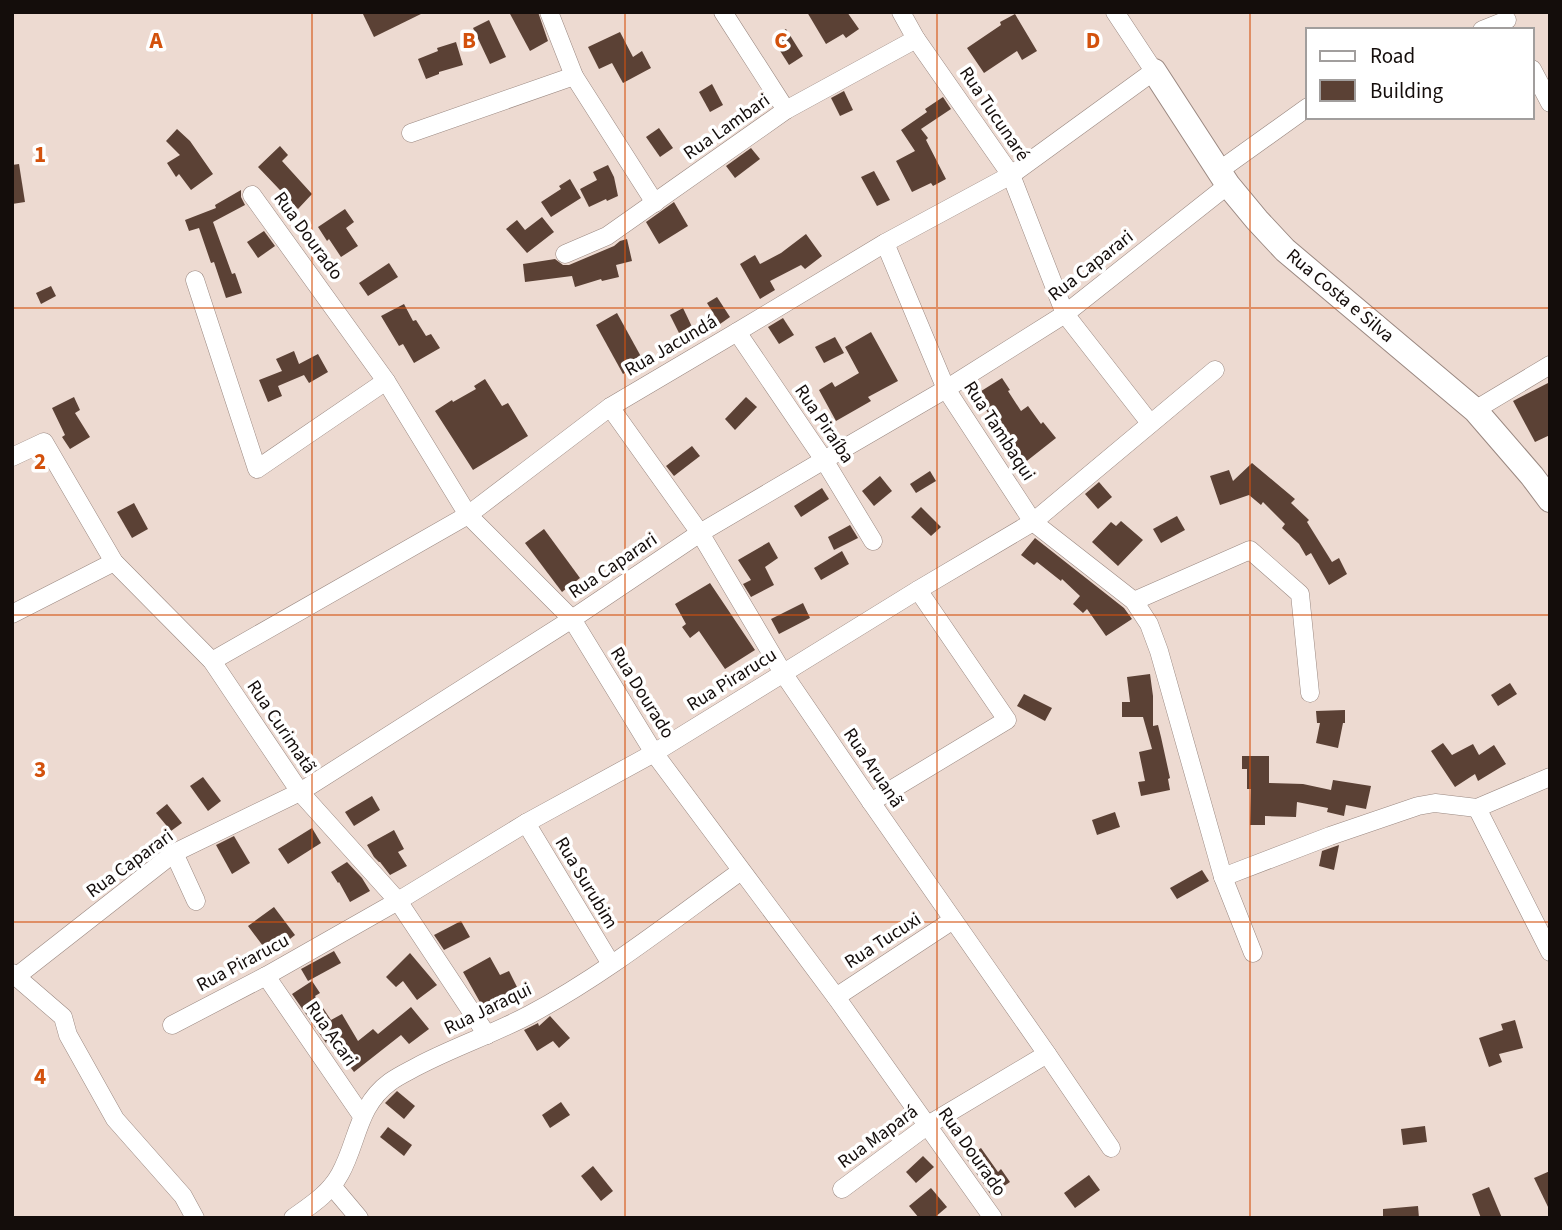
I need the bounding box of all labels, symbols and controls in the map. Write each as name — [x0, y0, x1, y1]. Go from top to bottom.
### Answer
text: A — [148, 24, 163, 57]
text: B — [462, 24, 476, 57]
text: C — [774, 24, 788, 57]
text: D — [1086, 24, 1100, 57]
legend — [1306, 28, 1534, 119]
text: Road — [1370, 41, 1415, 71]
street label: Rua Tucunaré — [952, 61, 1036, 167]
text: Building — [1370, 76, 1444, 106]
street label: Rua Lambari — [678, 87, 776, 167]
text: 1 — [34, 138, 46, 171]
street label: Rua Dourado — [267, 186, 349, 286]
street label: Rua Caparari — [1043, 224, 1139, 308]
street label: Rua Costa e Silva — [1280, 243, 1400, 349]
street label: Rua Jacundá — [620, 309, 722, 383]
street label: Rua Tambaqui — [957, 376, 1041, 486]
street label: Rua Piraíba — [788, 379, 860, 469]
text: 2 — [34, 445, 46, 478]
street label: Rua Caparari — [563, 526, 663, 606]
street label: Rua Dourado — [603, 642, 681, 744]
street label: Rua Pirarucu — [682, 642, 782, 718]
street label: Rua Curimatã — [240, 675, 322, 779]
street label: Rua Aruanã — [836, 723, 910, 813]
text: 3 — [34, 753, 46, 786]
street label: Rua Caparari — [81, 823, 179, 905]
street label: Rua Surubim — [548, 832, 624, 934]
street label: Rua Tucuxi — [839, 906, 927, 976]
street label: Rua Pirarucu — [192, 927, 294, 999]
street label: Rua Jaraqui — [440, 976, 536, 1042]
street label: Rua Acari — [299, 996, 363, 1072]
text: 4 — [34, 1060, 46, 1093]
street label: Rua Mapará — [832, 1099, 924, 1175]
street label: Rua Dourado — [931, 1102, 1013, 1202]

